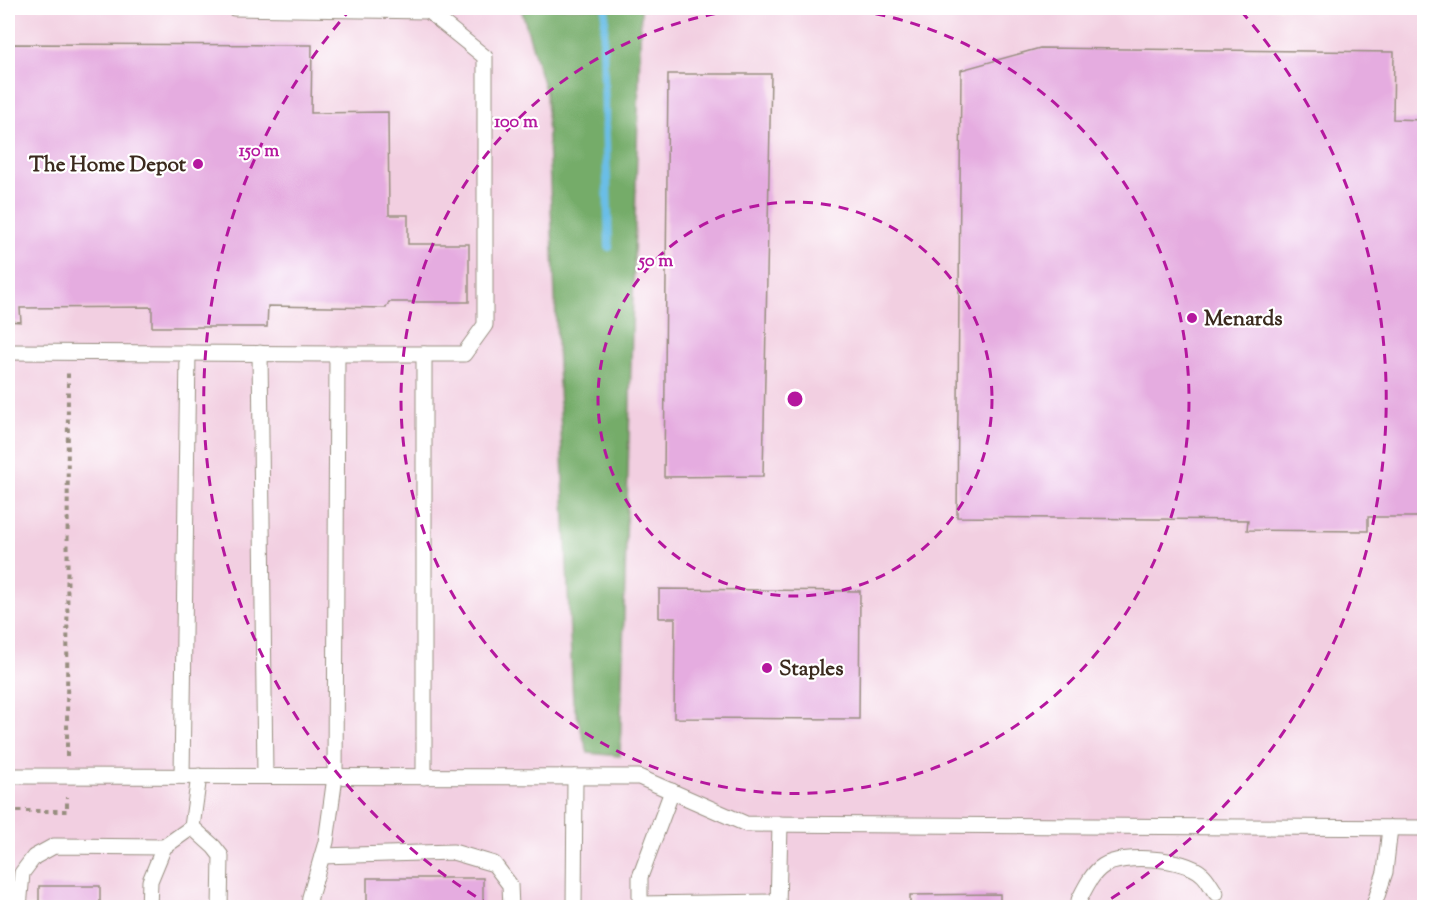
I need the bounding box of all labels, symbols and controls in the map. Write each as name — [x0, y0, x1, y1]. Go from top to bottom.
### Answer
text: 100 m — [494, 110, 538, 136]
text: 150 m — [239, 139, 279, 165]
place label: The Home Depot — [29, 151, 187, 181]
marker: The Home Depot — [191, 157, 205, 171]
text: 50 m — [637, 249, 673, 275]
place label: Menards — [1204, 305, 1283, 335]
marker: Menards — [1185, 311, 1199, 325]
centre of rings — [785, 389, 805, 409]
place label: Staples — [779, 655, 843, 685]
marker: Staples — [760, 661, 774, 675]

